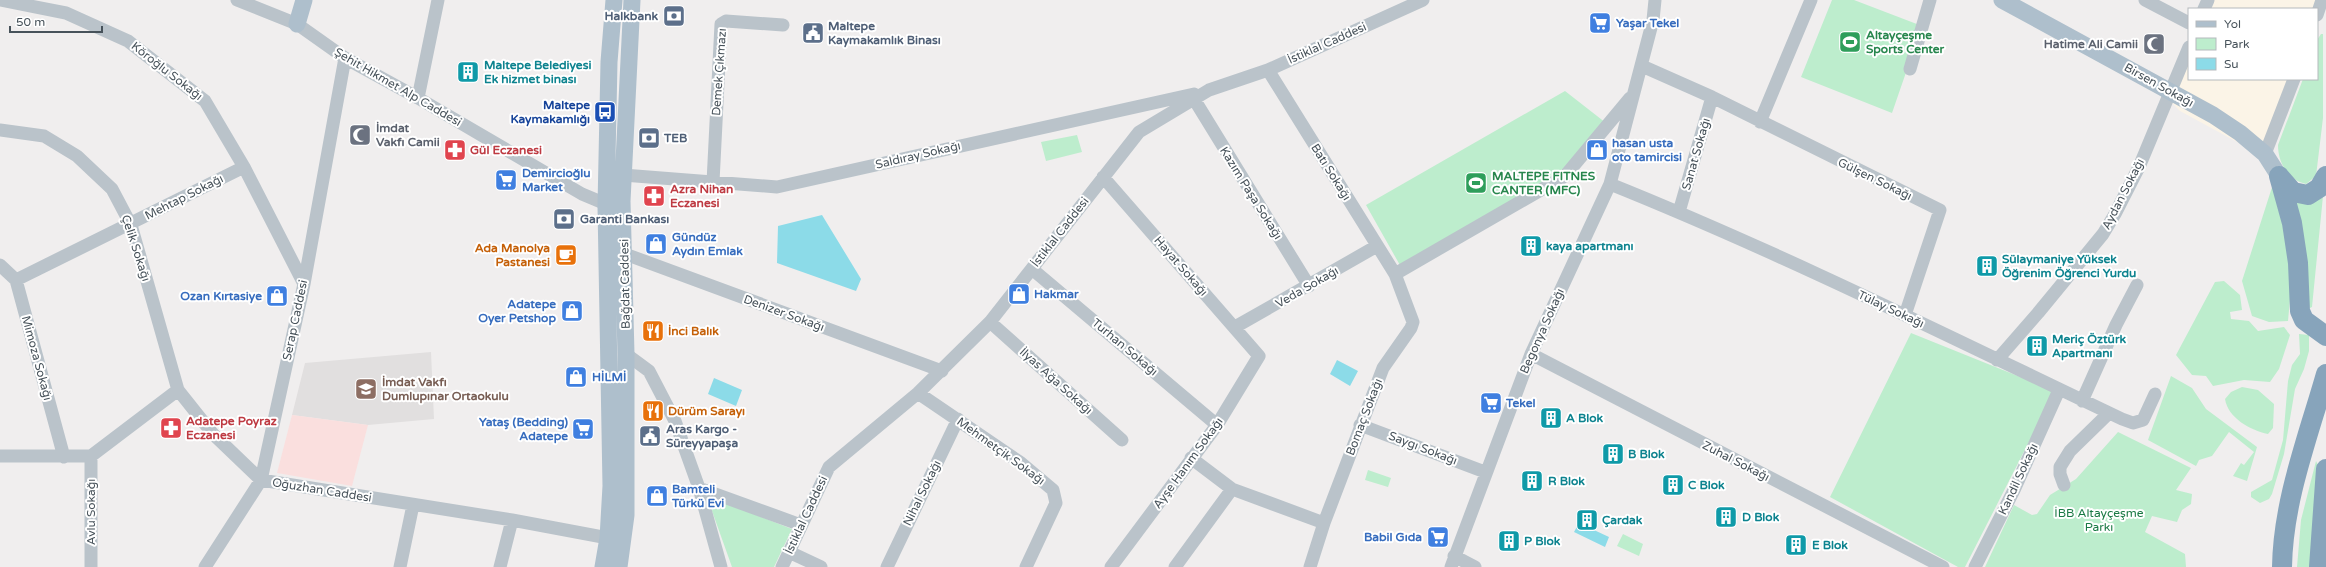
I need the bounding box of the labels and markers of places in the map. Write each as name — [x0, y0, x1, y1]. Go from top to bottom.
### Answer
bank icon: Halkbank — [661, 3, 687, 29]
place label: Halkbank — [605, 9, 658, 23]
supermarket icon: Yaşar Tekel — [1587, 10, 1613, 36]
place label: Yaşar Tekel — [1616, 16, 1679, 31]
place label: Maltepe Kaymakamlık Binası — [828, 19, 941, 48]
public building icon: Maltepe Kaymakamlık Binası — [800, 20, 826, 46]
place label: Altayçeşme Sports Center — [1866, 28, 1945, 57]
sports icon: Altayçeşme Sports Center — [1837, 29, 1863, 55]
mosque icon: Hatime Ali Camii — [2141, 31, 2167, 57]
place label: Hatime Ali Camii — [2044, 37, 2138, 51]
place label: Maltepe Belediyesi Ek hizmet binası — [484, 58, 591, 86]
building icon: Maltepe Belediyesi Ek hizmet binası — [455, 59, 481, 85]
place label: Maltepe Kaymakamlığı — [510, 98, 590, 127]
bus stop icon: Maltepe Kaymakamlığı — [592, 99, 618, 125]
place label: İmdat Vakfı Camii — [376, 121, 440, 149]
mosque icon: İmdat Vakfı Camii — [347, 122, 373, 148]
bank icon: TEB — [636, 125, 662, 151]
place label: TEB — [663, 131, 687, 145]
place label: hasan usta oto tamircisi — [1612, 136, 1682, 164]
pharmacy icon: Gül Eczanesi — [442, 137, 468, 163]
shop icon: hasan usta oto tamircisi — [1584, 137, 1610, 163]
place label: Gül Eczanesi — [470, 143, 542, 157]
place label: Demircioğlu Market — [522, 166, 591, 194]
supermarket icon: Demircioğlu Market — [493, 167, 519, 193]
place label: MALTEPE FITNES CANTER (MFC) — [1492, 169, 1596, 197]
sports icon: MALTEPE FITNES CANTER (MFC) — [1463, 170, 1489, 196]
place label: Azra Nihan Eczanesi — [670, 182, 733, 210]
pharmacy icon: Azra Nihan Eczanesi — [641, 183, 667, 209]
bank icon: Garanti Bankası — [551, 206, 577, 232]
place label: Garanti Bankası — [580, 212, 669, 226]
place label: Gündüz Aydın Emlak — [672, 230, 743, 259]
shop icon: Gündüz Aydın Emlak — [643, 231, 669, 257]
building icon: kaya apartmanı — [1518, 233, 1544, 259]
place label: kaya apartmanı — [1546, 239, 1634, 254]
place label: Ada Manolya Pastanesi — [475, 241, 550, 269]
cafe icon: Ada Manolya Pastanesi — [553, 242, 579, 268]
place label: Sülaymaniye Yüksek Öğrenim Öğrenci Yurdu — [2002, 252, 2136, 281]
building icon: Sülaymaniye Yüksek Öğrenim Öğrenci Yurdu — [1974, 253, 2000, 279]
shop icon: Hakmar — [1006, 281, 1032, 307]
shop icon: Ozan Kırtasiye — [264, 283, 290, 309]
place label: Hakmar — [1034, 287, 1079, 301]
place label: Ozan Kırtasiye — [180, 289, 262, 304]
place label: Adatepe Oyer Petshop — [478, 297, 556, 326]
shop icon: Adatepe Oyer Petshop — [559, 298, 585, 324]
restaurant icon: İnci Balık — [640, 318, 666, 344]
place label: İnci Balık — [668, 324, 719, 338]
place label: Meriç Öztürk Apartmanı — [2052, 332, 2127, 361]
building icon: Meriç Öztürk Apartmanı — [2024, 333, 2050, 359]
shop icon: HİLMİ — [563, 364, 589, 390]
place label: HİLMİ — [592, 370, 626, 384]
place label: İmdat Vakfı Dumlupınar Ortaokulu — [382, 375, 509, 404]
school or university icon: İmdat Vakfı Dumlupınar Ortaokulu — [353, 376, 379, 402]
supermarket icon: Tekel — [1478, 390, 1504, 416]
place label: Tekel — [1505, 396, 1536, 410]
restaurant icon: Dürüm Sarayı — [640, 398, 666, 424]
place label: Dürüm Sarayı — [668, 404, 745, 419]
building icon: A Blok — [1538, 405, 1564, 431]
place label: A Blok — [1566, 411, 1604, 425]
place label: Adatepe Poyraz Eczanesi — [186, 414, 277, 442]
pharmacy icon: Adatepe Poyraz Eczanesi — [158, 415, 184, 441]
place label: Yataş (Bedding) Adatepe — [479, 415, 568, 444]
supermarket icon: Yataş (Bedding) Adatepe — [570, 416, 596, 442]
place label: Aras Kargo - Süreyyapaşa — [666, 422, 738, 451]
public building icon: Aras Kargo - Süreyyapaşa — [637, 423, 663, 449]
building icon: B Blok — [1600, 441, 1626, 467]
place label: B Blok — [1628, 447, 1665, 461]
building icon: R Blok — [1519, 468, 1545, 494]
building icon: C Blok — [1660, 472, 1686, 498]
place label: R Blok — [1548, 474, 1585, 488]
place label: C Blok — [1688, 478, 1725, 492]
place label: Bamteli Türkü Evi — [671, 482, 724, 510]
shop icon: Bamteli Türkü Evi — [644, 483, 670, 509]
building icon: D Blok — [1713, 504, 1739, 530]
building icon: Çardak — [1574, 507, 1600, 533]
place label: D Blok — [1742, 510, 1780, 524]
place label: Çardak — [1602, 513, 1643, 528]
supermarket icon: Babil Gıda — [1425, 524, 1451, 550]
building icon: P Blok — [1496, 528, 1522, 554]
place label: Babil Gıda — [1364, 530, 1422, 544]
building icon: E Blok — [1783, 532, 1809, 558]
place label: P Blok — [1524, 534, 1561, 548]
place label: E Blok — [1812, 538, 1848, 552]

